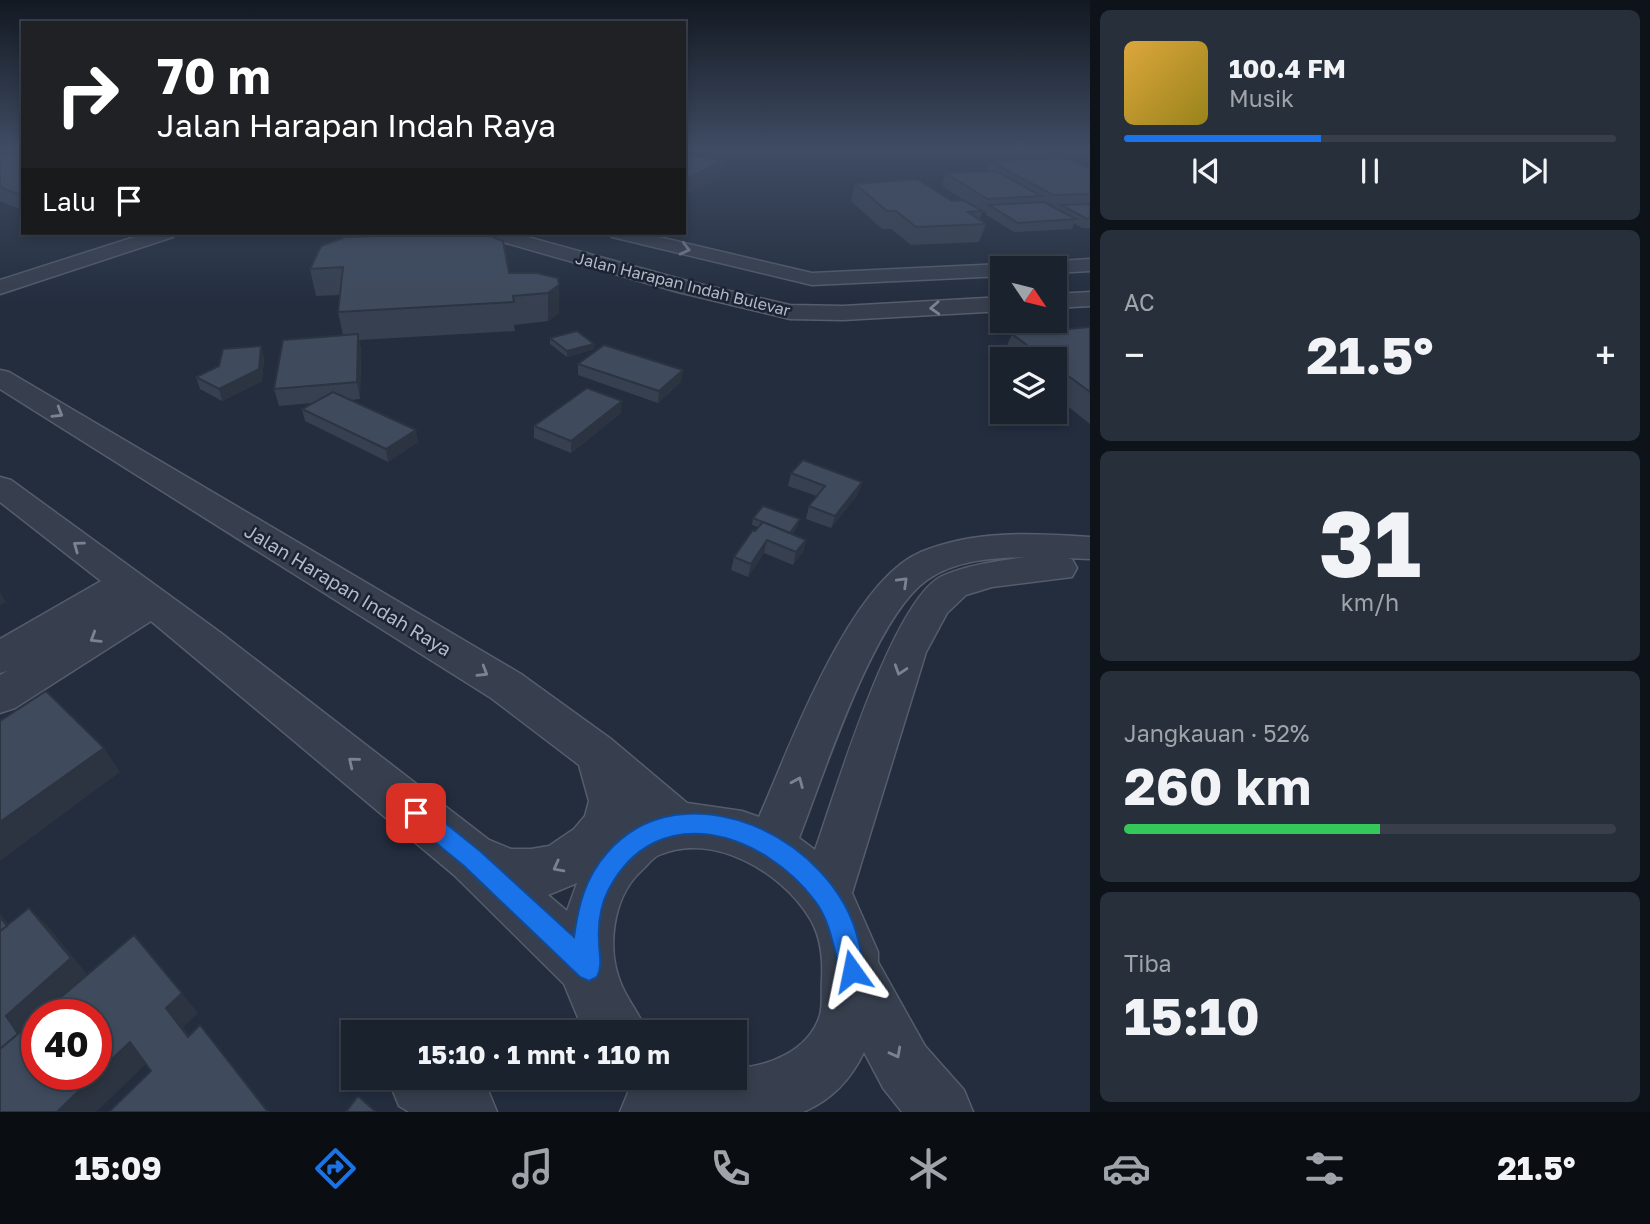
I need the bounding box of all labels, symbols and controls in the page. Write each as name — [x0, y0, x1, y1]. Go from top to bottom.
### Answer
text: 70 m — [157, 46, 271, 105]
icon: right — [42, 49, 133, 140]
text: 100.4 FM — [1229, 53, 1346, 84]
text: Musik — [1229, 84, 1294, 112]
text: Jalan Harapan Indah Raya — [157, 106, 556, 144]
icon: previous — [1187, 152, 1225, 190]
icon: pause — [1351, 152, 1389, 190]
icon: next — [1515, 152, 1553, 190]
icon: arrive — [110, 182, 148, 220]
text: Lalu — [42, 186, 96, 217]
one-way arrow — [679, 241, 691, 255]
street label: Jalan Harapan Indah Bulevar — [574, 248, 792, 320]
north arrow — [990, 256, 1068, 332]
map controls — [990, 256, 1067, 424]
text: AC — [1124, 288, 1155, 316]
one-way arrow — [929, 300, 940, 315]
text: 21.5° — [1306, 323, 1434, 385]
text: − — [1124, 332, 1145, 377]
text: + — [1595, 332, 1616, 377]
button: layers — [990, 347, 1067, 424]
one-way arrow — [51, 405, 64, 418]
text: 31 — [1319, 488, 1421, 597]
street label: Jalan Harapan Indah Raya — [241, 519, 456, 660]
one-way arrow — [73, 541, 86, 554]
one-way arrow — [895, 577, 908, 590]
text: km/h — [1341, 588, 1399, 616]
one-way arrow — [89, 629, 102, 642]
one-way arrow — [475, 663, 488, 676]
one-way arrow — [894, 663, 908, 675]
text: Jangkauan · 52% — [1124, 719, 1309, 747]
text: 260 km — [1124, 754, 1311, 816]
one-way arrow — [349, 757, 361, 770]
one-way arrow — [790, 777, 804, 789]
pin — [386, 783, 446, 843]
icon: arrive — [397, 794, 435, 832]
one-way arrow — [553, 858, 565, 872]
position arrow — [815, 934, 889, 1008]
text: Tiba — [1124, 949, 1172, 977]
text: 15:10 — [1124, 984, 1260, 1046]
speed limit sign: 40 — [21, 999, 112, 1090]
text: 15:10 · 1 mnt · 110 m — [418, 1039, 670, 1070]
one-way arrow — [888, 1046, 901, 1058]
icon: directions — [311, 1144, 360, 1193]
icon: music — [508, 1144, 557, 1193]
icon: phone — [706, 1144, 755, 1193]
icon: climate — [904, 1144, 953, 1193]
icon: car — [1102, 1144, 1151, 1193]
icon: filters — [1300, 1144, 1349, 1193]
text: 15:09 — [74, 1149, 162, 1187]
text: 21.5° — [1497, 1149, 1576, 1187]

